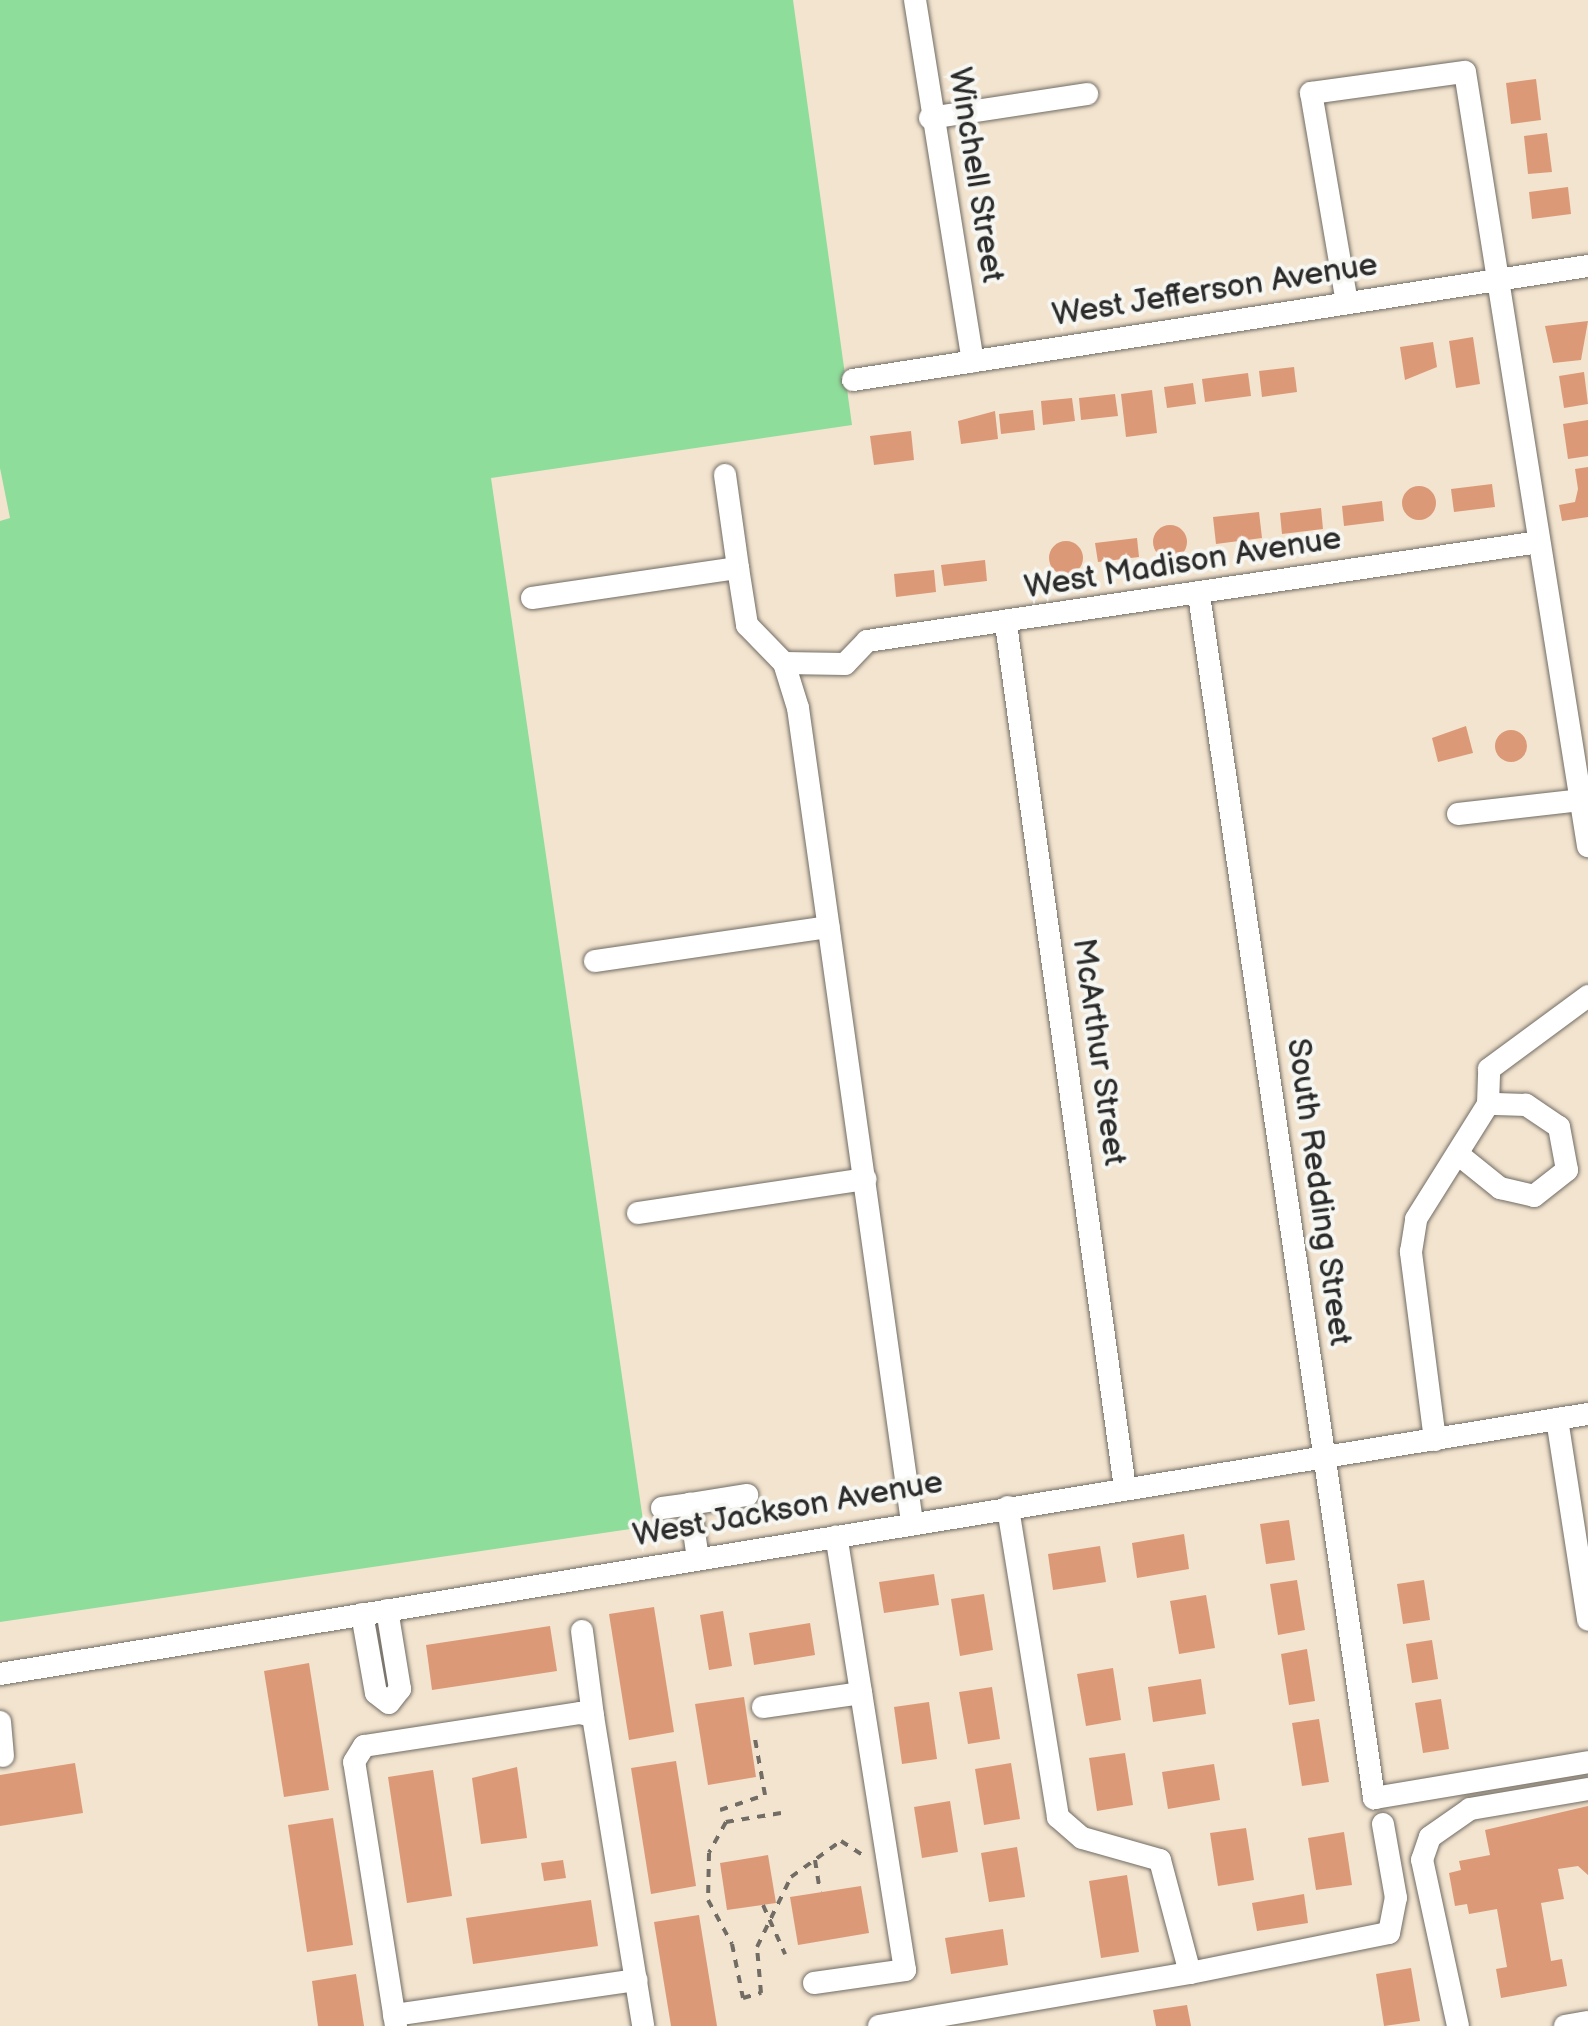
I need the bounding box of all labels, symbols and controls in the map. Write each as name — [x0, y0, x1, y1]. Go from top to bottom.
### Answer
street label: Winchell Street — [939, 65, 1011, 285]
street label: West Jefferson Avenue — [1049, 246, 1381, 336]
street label: West Madison Avenue — [1022, 520, 1344, 608]
street label: McArthur Street — [1063, 936, 1133, 1168]
street label: South Redding Street — [1277, 1036, 1359, 1348]
street label: West Jackson Avenue — [629, 1464, 947, 1556]

